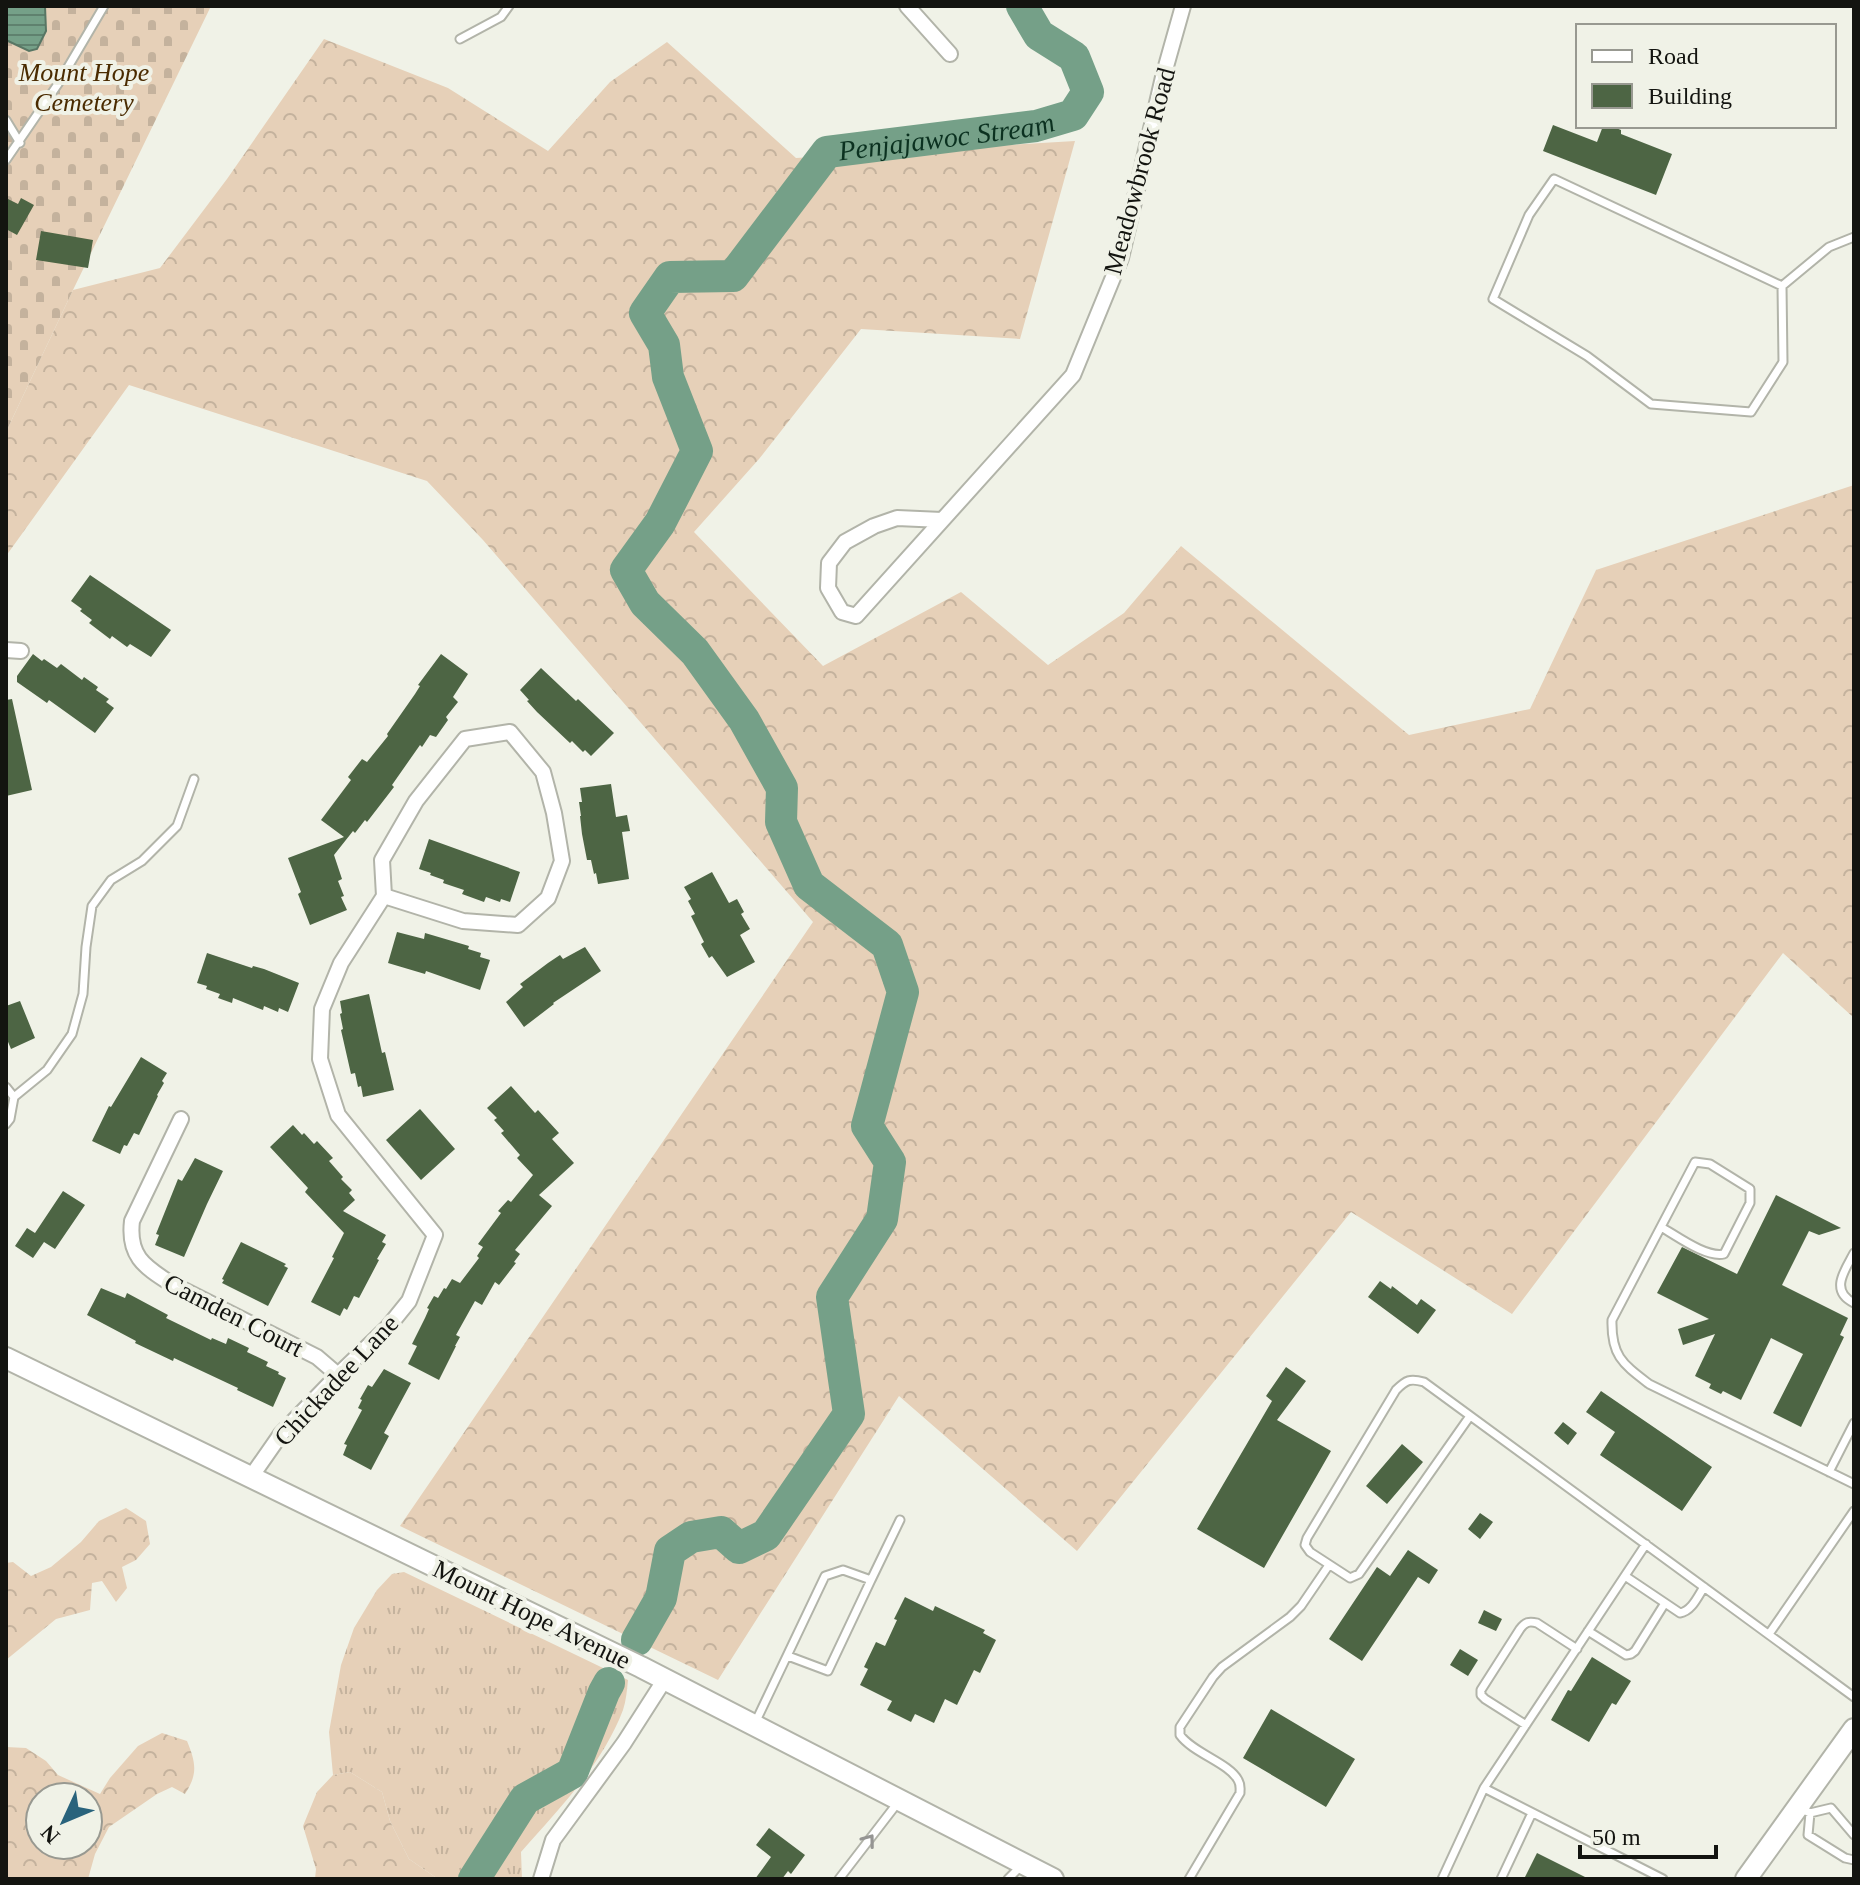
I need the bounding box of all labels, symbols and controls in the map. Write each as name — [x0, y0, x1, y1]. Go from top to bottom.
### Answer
legend — [1576, 24, 1836, 128]
text: Road — [1648, 43, 1699, 69]
park label: Mount Hope Cemetery — [18, 58, 149, 117]
street label: Meadowbrook Road — [1098, 64, 1181, 278]
text: Building — [1648, 83, 1732, 109]
water label: Penjajawoc Stream — [836, 106, 1058, 167]
street label: Camden Court — [159, 1268, 309, 1363]
street label: Chickadee Lane — [268, 1309, 404, 1452]
street label: Mount Hope Avenue — [428, 1554, 635, 1675]
north arrow — [24, 1781, 104, 1861]
scale bar — [1580, 1809, 1716, 1859]
text: N — [35, 1820, 64, 1849]
text: 50 m — [1592, 1824, 1641, 1850]
one-way arrow — [860, 1834, 874, 1848]

